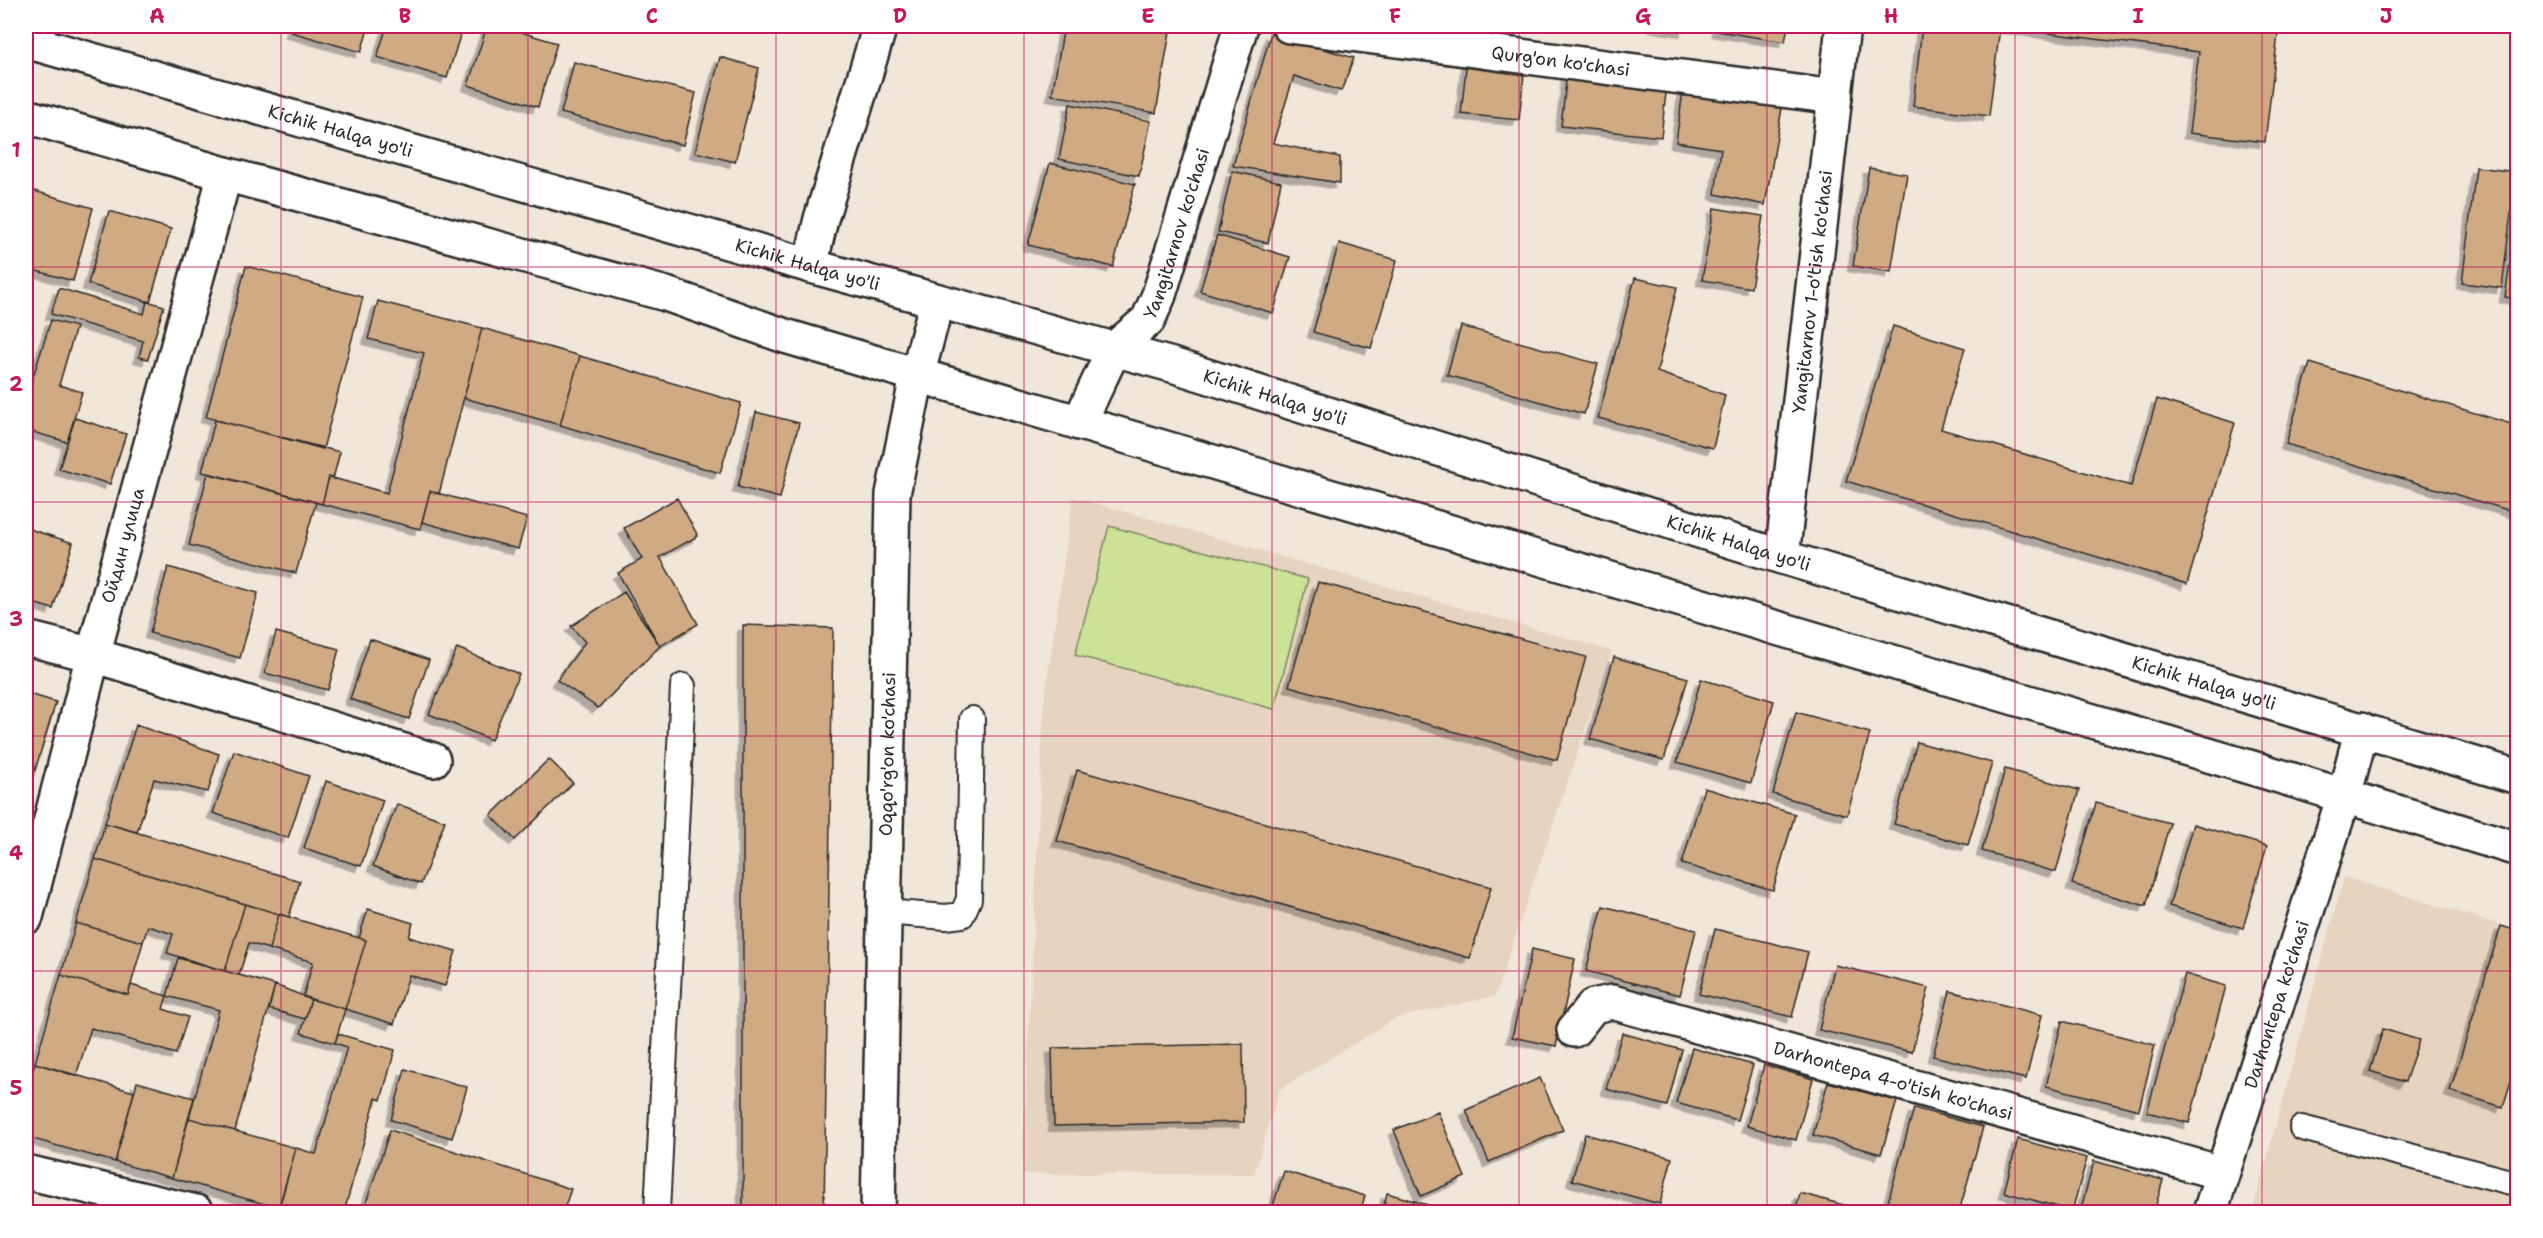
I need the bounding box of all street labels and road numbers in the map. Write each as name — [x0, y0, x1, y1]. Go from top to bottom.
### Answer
street label: Qurg'on ko'chasi — [1490, 40, 1632, 82]
street label: Kichik Halqa yo'li — [265, 99, 416, 163]
street label: Yangitarnov ko'chasi — [1138, 145, 1215, 323]
street label: Yangitarnov 1-o'tish ko'chasi — [1787, 169, 1838, 415]
street label: Kichik Halqa yo'li — [732, 233, 883, 296]
street label: Kichik Halqa yo'li — [1200, 364, 1350, 431]
street label: Ойдин улица — [96, 485, 150, 606]
street label: Kichik Halqa yo'li — [1664, 509, 1814, 577]
street label: Kichik Halqa yo'li — [2129, 650, 2279, 716]
street label: Oqqo'rg'on ko'chasi — [874, 672, 901, 836]
street label: Darhontepa ko'chasi — [2239, 917, 2315, 1092]
street label: Darhontepa 4-o'tish ko'chasi — [1771, 1036, 2016, 1126]

